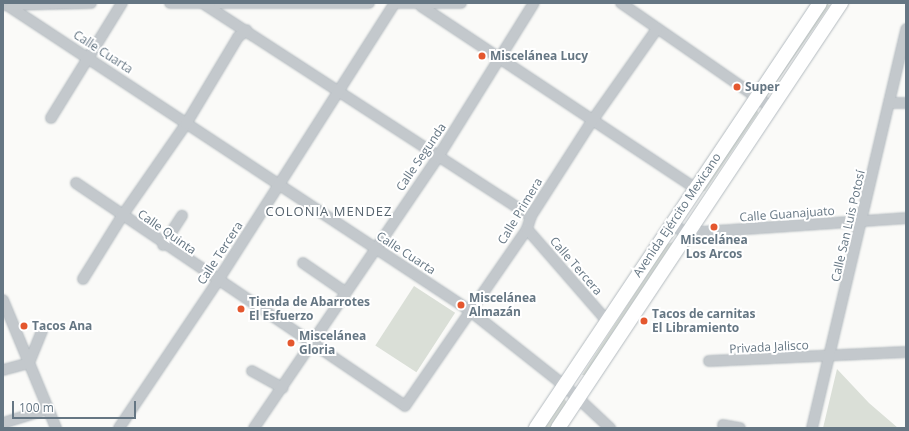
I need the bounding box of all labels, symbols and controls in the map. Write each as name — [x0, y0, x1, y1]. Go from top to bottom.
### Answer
street label: Calle Cuarta — [71, 28, 135, 76]
place label: Miscelánea Lucy — [490, 49, 588, 63]
marker: Miscelánea Lucy — [477, 51, 487, 61]
place label: Super — [745, 80, 780, 94]
marker: Super — [732, 82, 742, 92]
street label: Calle Segunda — [393, 120, 449, 194]
street label: Avenida Ejército Mexicano — [630, 150, 724, 280]
street label: Calle San Luis Potosí — [828, 169, 868, 283]
street label: Calle Primera — [495, 175, 545, 247]
district label: COLONIA MENDEZ — [265, 203, 393, 219]
street label: Calle Guanajuato — [739, 203, 835, 225]
street label: Calle Quinta — [135, 207, 199, 257]
street label: Calle Tercera — [194, 219, 246, 287]
marker: Miscelánea Los Arcos — [709, 222, 719, 232]
street label: Calle Cuarta — [374, 229, 438, 277]
place label: Miscelánea Los Arcos — [680, 233, 748, 261]
street label: Calle Tercera — [547, 234, 605, 298]
place label: Miscelánea Almazán — [469, 291, 536, 319]
place label: Tienda de Abarrotes El Esfuerzo — [249, 295, 370, 323]
marker: Miscelánea Almazán — [456, 300, 466, 310]
marker: Tienda de Abarrotes El Esfuerzo — [236, 304, 246, 314]
place label: Tacos de carnitas El Libramiento — [652, 307, 756, 335]
marker: Tacos de carnitas El Libramiento — [639, 316, 649, 326]
place label: Tacos Ana — [32, 319, 92, 333]
marker: Tacos Ana — [19, 321, 29, 331]
place label: Miscelánea Gloria — [299, 329, 366, 357]
marker: Miscelánea Gloria — [286, 338, 296, 348]
street label: Privada Jalisco — [729, 338, 809, 356]
scale bar — [14, 393, 138, 419]
text: 100 m — [19, 399, 54, 416]

